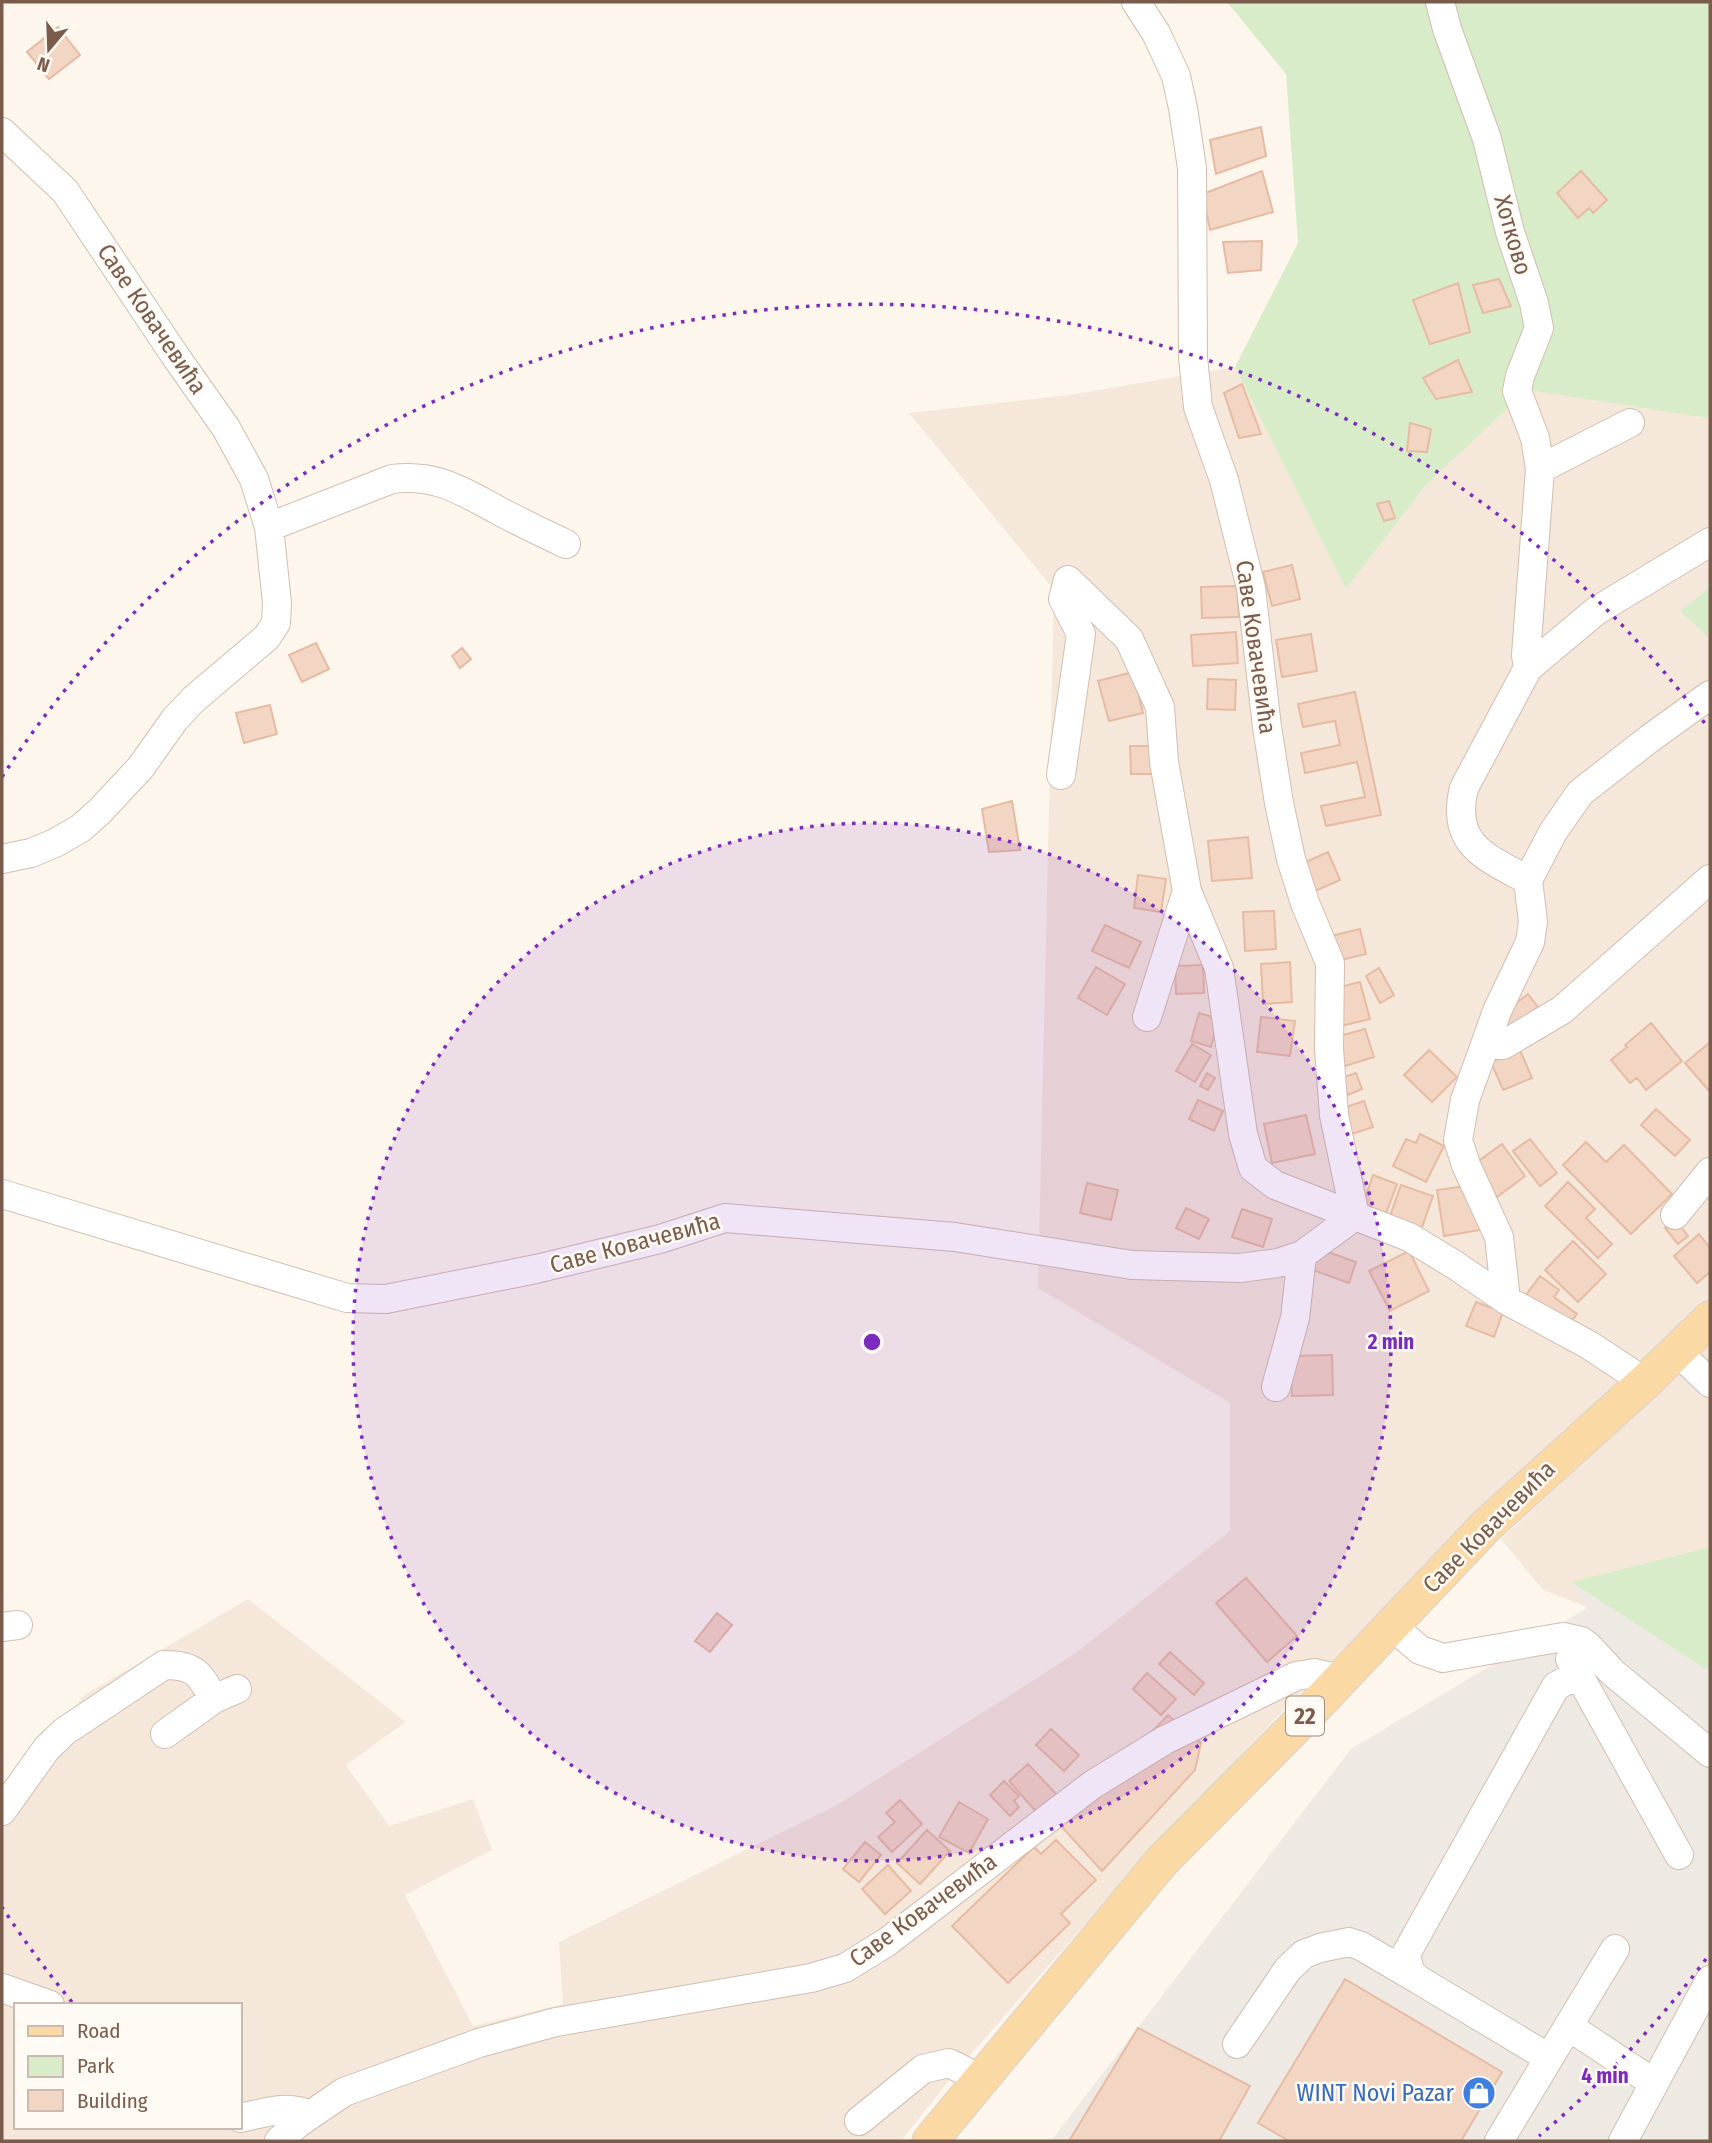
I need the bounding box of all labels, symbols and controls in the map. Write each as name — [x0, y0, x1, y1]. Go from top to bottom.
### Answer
north arrow — [14, 14, 84, 84]
text: N — [34, 52, 53, 77]
street label: Хотково — [1488, 192, 1538, 278]
street label: Саве Ковачевића — [91, 239, 213, 399]
street label: Саве Ковачевића — [1230, 558, 1282, 736]
street label: Саве Ковачевића — [547, 1207, 723, 1279]
text: 2 min — [1367, 1329, 1414, 1355]
centre of rings — [860, 1330, 884, 1354]
street label: Саве Ковачевића — [1417, 1455, 1561, 1599]
road number: 22 — [1286, 1696, 1324, 1736]
street label: Саве Ковачевића — [844, 1847, 1002, 1973]
legend — [14, 2003, 242, 2129]
text: Road — [77, 2018, 121, 2044]
text: Park — [77, 2053, 115, 2079]
text: 4 min — [1581, 2063, 1629, 2089]
shop icon: WINT Novi Pazar — [1460, 2074, 1498, 2112]
place label: WINT Novi Pazar — [1297, 2079, 1455, 2107]
text: Building — [77, 2088, 148, 2114]

